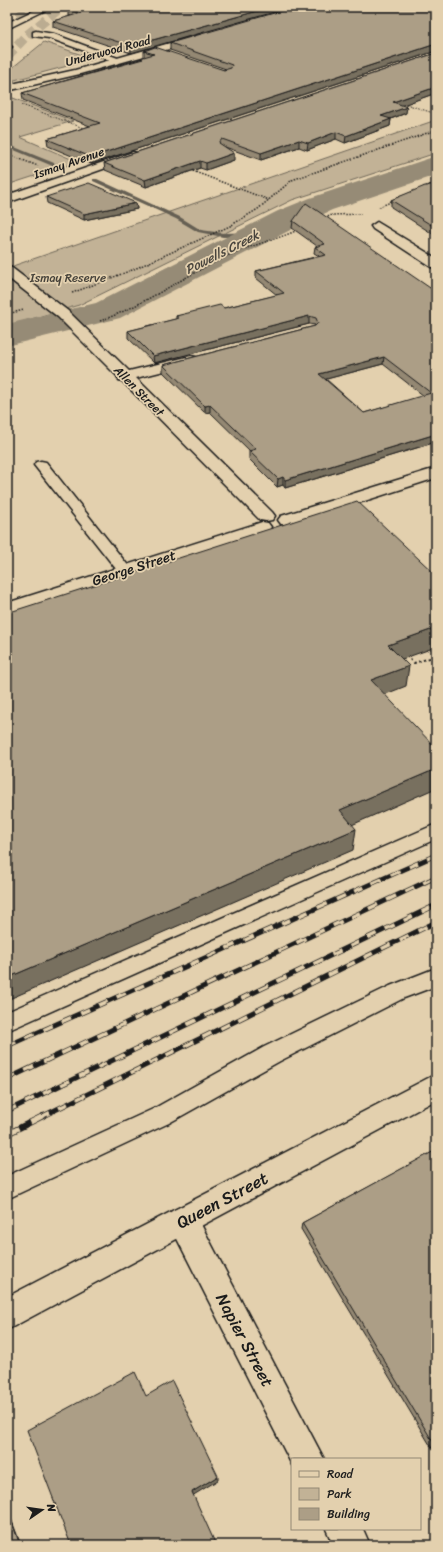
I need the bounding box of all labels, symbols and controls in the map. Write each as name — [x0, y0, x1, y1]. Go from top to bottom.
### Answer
street label: Underwood Road — [63, 29, 154, 73]
street label: Ismay Avenue — [30, 141, 107, 186]
water label: Powells Creek — [181, 223, 264, 281]
park label: Ismay Reserve — [29, 267, 106, 289]
street label: Allen Street — [108, 360, 171, 423]
street label: George Street — [89, 543, 179, 593]
street label: Queen Street — [171, 1163, 274, 1237]
street label: Napier Street — [208, 1287, 283, 1393]
legend — [291, 1458, 421, 1530]
text: Road — [327, 1463, 354, 1485]
text: Park — [327, 1483, 352, 1505]
north arrow — [22, 1490, 62, 1530]
text: N — [41, 1501, 61, 1514]
text: Building — [327, 1503, 370, 1525]

